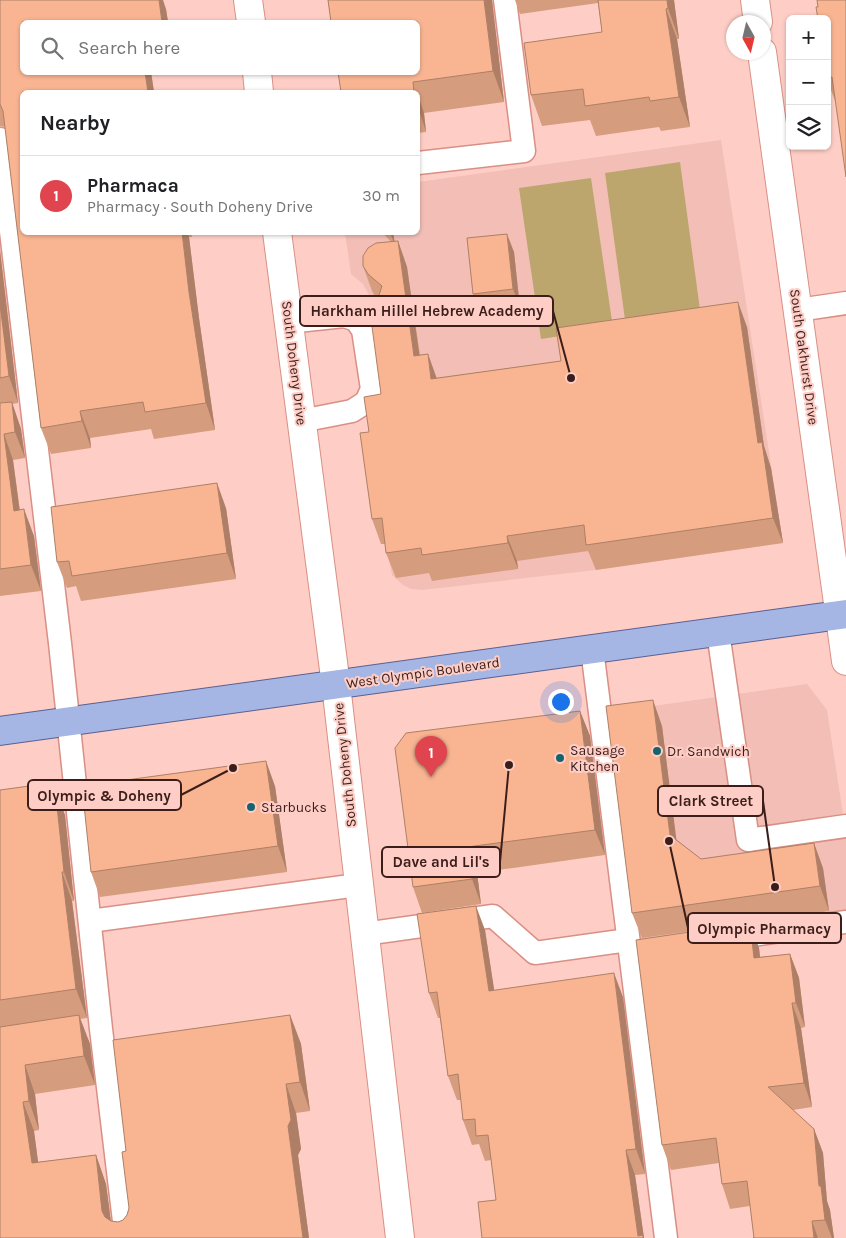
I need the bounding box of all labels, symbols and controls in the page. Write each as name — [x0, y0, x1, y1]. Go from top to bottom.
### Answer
north arrow — [726, 15, 771, 60]
map controls — [786, 15, 831, 150]
button: + — [786, 15, 831, 60]
search box — [20, 20, 420, 75]
icon: search — [38, 34, 66, 62]
text: Search here — [78, 37, 180, 59]
button: − — [786, 60, 831, 105]
button: layers — [786, 105, 831, 150]
text: Nearby — [40, 111, 110, 135]
text: Pharmaca — [87, 175, 179, 197]
text: 1 — [53, 186, 59, 205]
text: 30 m — [362, 186, 400, 205]
text: Pharmacy · South Doheny Drive — [87, 197, 313, 216]
street label: South Oakhurst Drive — [786, 288, 822, 426]
callout: Harkham Hillel Hebrew Academy — [300, 296, 553, 326]
street label: South Doheny Drive — [278, 300, 310, 426]
text: Harkham Hillel Hebrew Academy — [310, 302, 544, 320]
street label: West Olympic Boulevard — [345, 654, 501, 692]
your location — [548, 689, 574, 715]
street label: South Doheny Drive — [330, 702, 360, 828]
pin: 1 — [415, 736, 447, 777]
place label: Sausage Kitchen — [570, 742, 625, 775]
place label: Dr. Sandwich — [667, 743, 750, 760]
marker: Dr. Sandwich — [651, 745, 663, 757]
marker: Sausage Kitchen — [554, 752, 566, 764]
callout: Olympic & Doheny — [28, 780, 181, 810]
callout: Clark Street — [658, 786, 763, 816]
text: Olympic & Doheny — [37, 787, 171, 805]
text: Clark Street — [669, 792, 753, 810]
place label: Starbucks — [261, 799, 327, 816]
marker: Starbucks — [245, 801, 257, 813]
callout: Dave and Lil's — [382, 847, 500, 877]
text: Dave and Lil's — [392, 853, 490, 871]
callout: Olympic Pharmacy — [688, 913, 841, 943]
text: Olympic Pharmacy — [697, 920, 831, 938]

